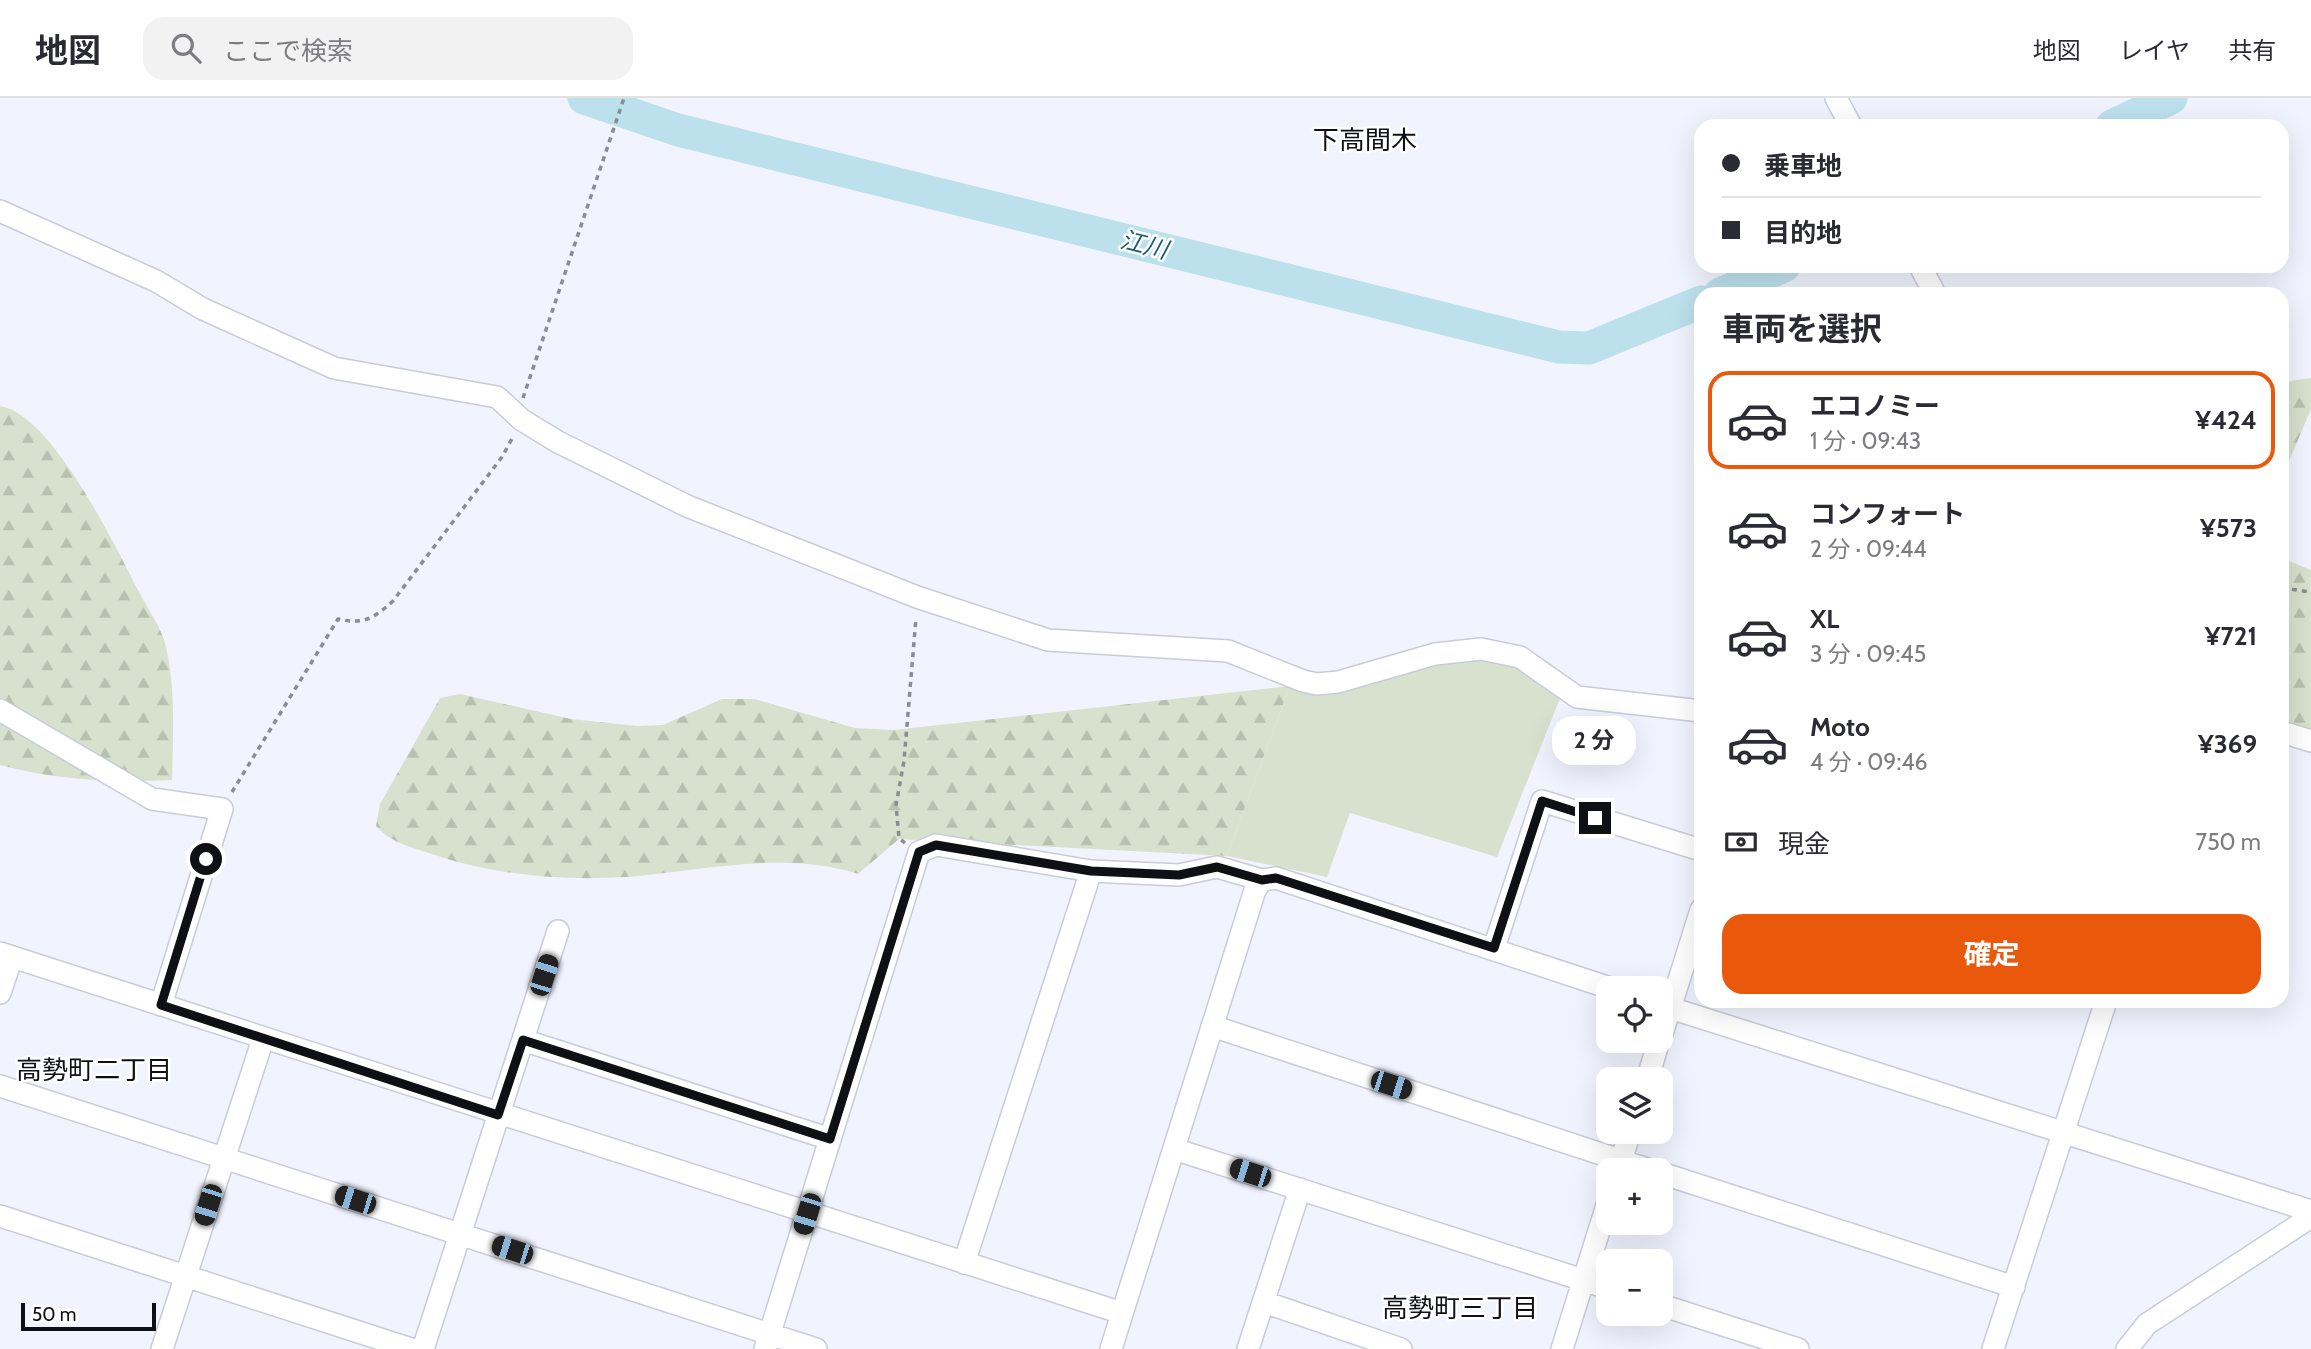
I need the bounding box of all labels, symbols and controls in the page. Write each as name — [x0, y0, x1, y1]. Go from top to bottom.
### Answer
search box — [143, 17, 633, 80]
icon: search — [167, 29, 205, 67]
text: 地図 — [35, 30, 101, 70]
text: ここで検索 — [223, 35, 353, 67]
text: 地図 — [2033, 36, 2081, 65]
text: レイヤ — [2119, 36, 2190, 65]
text: 共有 — [2228, 36, 2276, 65]
district label: 下高間木 — [1313, 124, 1417, 156]
text: 乗車地 — [1764, 150, 1842, 182]
text: 目的地 — [1764, 217, 1842, 249]
water label: 江川 — [1117, 225, 1174, 265]
text: 車両を選択 — [1722, 309, 1882, 348]
icon: car — [1726, 389, 1789, 452]
text: エコノミー — [1810, 390, 1940, 422]
text: ¥424 — [2195, 404, 2257, 436]
text: 1 分 · 09:43 — [1810, 427, 1921, 455]
icon: car — [1726, 497, 1789, 560]
text: コンフォート — [1810, 498, 1965, 530]
text: ¥573 — [2200, 512, 2257, 544]
text: 2 分 · 09:44 — [1810, 535, 1927, 563]
text: XL — [1810, 603, 1839, 635]
icon: car — [1726, 605, 1789, 668]
text: ¥721 — [2205, 620, 2257, 652]
text: 3 分 · 09:45 — [1810, 640, 1926, 668]
text: Moto — [1810, 711, 1870, 743]
icon: car — [1726, 713, 1789, 776]
callout: 2 分 — [1553, 716, 1637, 766]
text: 2 分 — [1574, 726, 1614, 754]
text: ¥369 — [2198, 728, 2257, 760]
text: 4 分 · 09:46 — [1810, 748, 1928, 776]
route end — [1579, 802, 1611, 834]
icon: cash — [1722, 823, 1760, 861]
text: 現金 — [1778, 828, 1830, 860]
text: 750 m — [2196, 828, 2261, 856]
route start — [190, 843, 222, 875]
button: 確定 — [1722, 914, 2261, 994]
car — [528, 952, 561, 998]
map controls — [1596, 976, 1673, 1326]
button: locate — [1596, 976, 1673, 1053]
district label: 高勢町二丁目 — [16, 1054, 172, 1086]
button: layers — [1596, 1067, 1673, 1144]
car — [1368, 1069, 1415, 1101]
car — [1227, 1157, 1274, 1189]
button: + — [1596, 1158, 1673, 1235]
car — [192, 1182, 225, 1228]
car — [332, 1184, 379, 1216]
car — [791, 1191, 824, 1237]
car — [489, 1234, 536, 1266]
button: − — [1596, 1249, 1673, 1326]
district label: 高勢町三丁目 — [1382, 1292, 1538, 1324]
scale bar — [21, 1300, 156, 1332]
text: 50 m — [32, 1303, 76, 1326]

